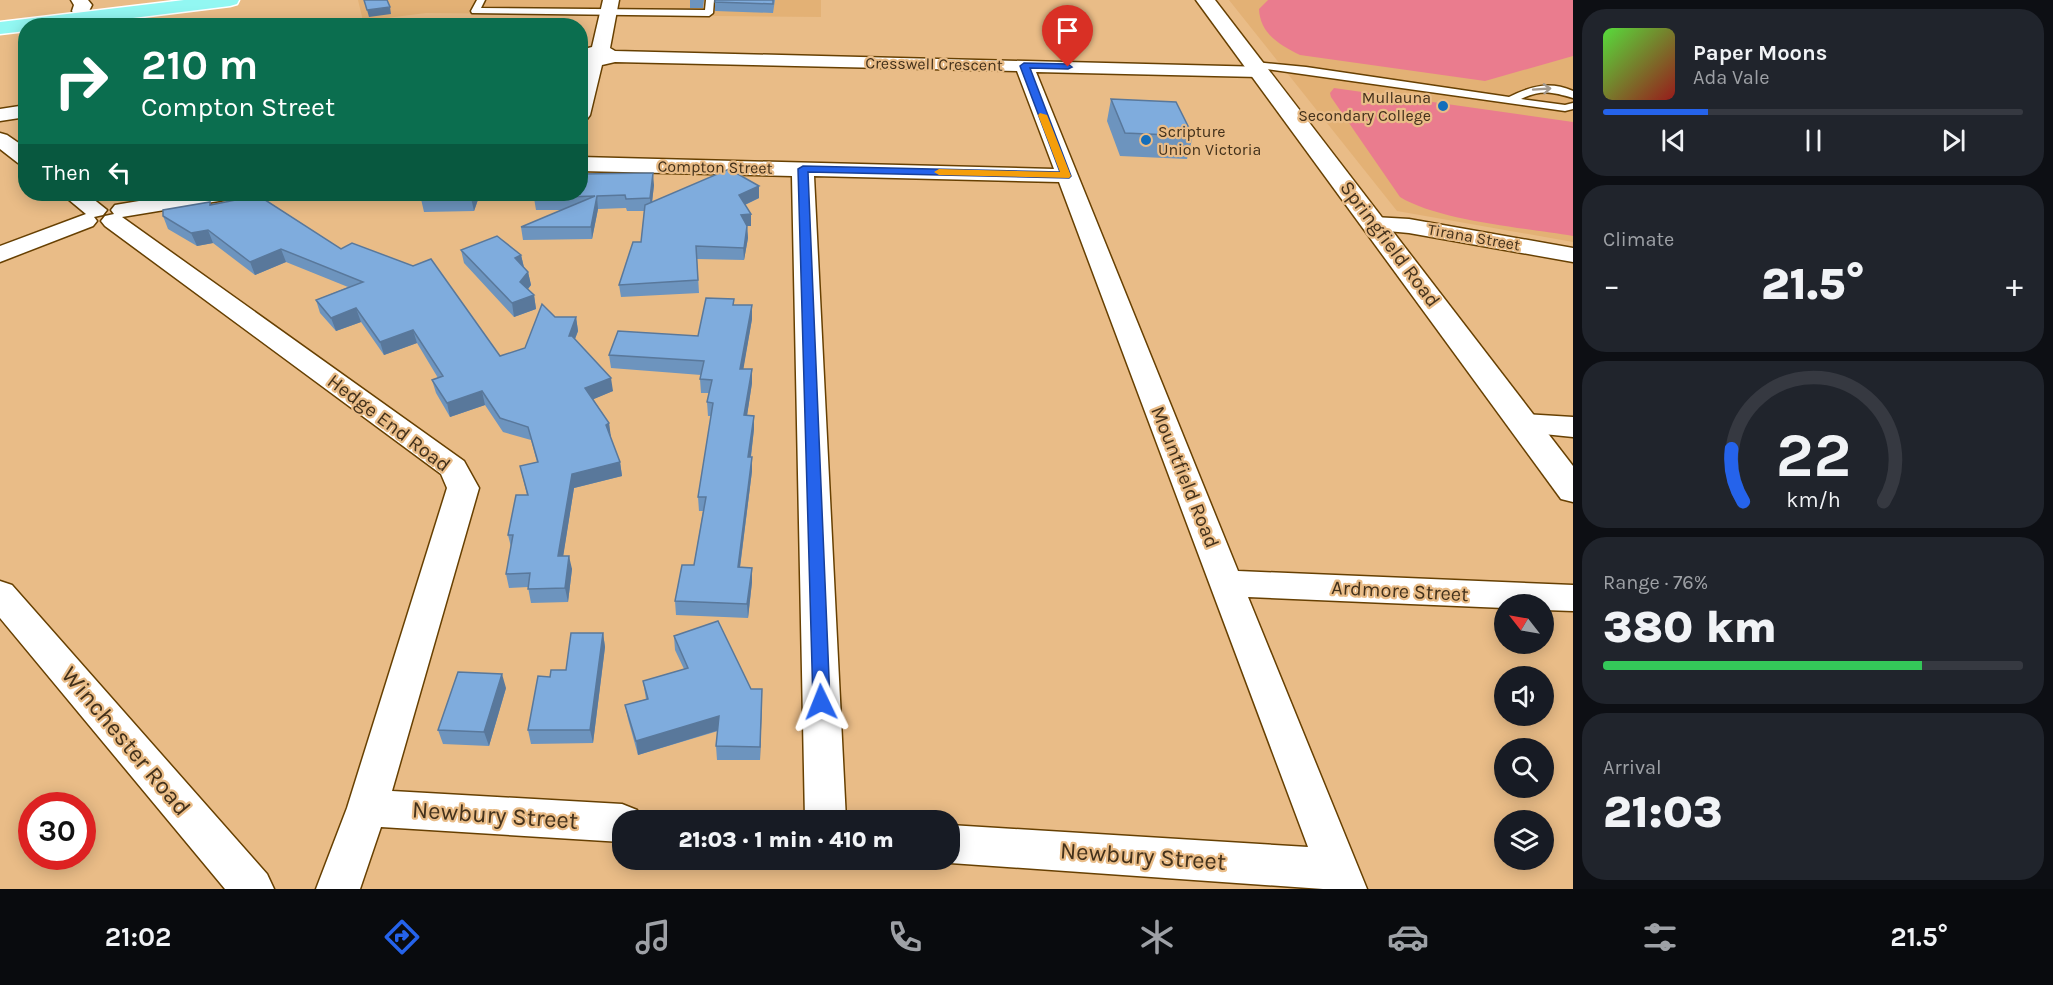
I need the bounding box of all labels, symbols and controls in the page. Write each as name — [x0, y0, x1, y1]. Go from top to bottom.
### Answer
pin — [1042, 5, 1093, 67]
icon: arrive — [1051, 14, 1084, 47]
text: 210 m — [141, 40, 258, 90]
text: Paper Moons — [1693, 40, 1827, 66]
icon: right — [42, 42, 120, 120]
street label: Cresswell Crescent — [865, 53, 1003, 75]
text: Ada Vale — [1693, 66, 1770, 89]
one-way arrow — [1531, 83, 1551, 94]
place label: Mullauna Secondary College — [1298, 88, 1431, 125]
text: Compton Street — [141, 91, 335, 123]
marker: Mullauna Secondary College — [1436, 99, 1450, 113]
place label: Scripture Union Victoria — [1158, 122, 1261, 159]
icon: previous — [1657, 124, 1690, 157]
icon: pause — [1797, 124, 1830, 157]
icon: next — [1937, 124, 1970, 157]
marker: Scripture Union Victoria — [1139, 133, 1153, 147]
icon: left — [103, 156, 136, 189]
street label: Compton Street — [657, 156, 773, 178]
text: Then — [42, 160, 91, 186]
street label: Springfield Road — [1335, 177, 1445, 311]
street label: Tirana Street — [1426, 220, 1522, 254]
text: Climate — [1603, 228, 1674, 251]
text: 21.5° — [1761, 258, 1865, 310]
text: − — [1603, 266, 1620, 304]
text: + — [2006, 266, 2023, 304]
street label: Hedge End Road — [323, 369, 455, 477]
street label: Mountfield Road — [1146, 403, 1224, 551]
text: 22 — [1775, 419, 1851, 492]
text: km/h — [1786, 487, 1840, 512]
text: Range · 76% — [1603, 571, 1708, 594]
street label: Ardmore Street — [1331, 576, 1470, 606]
north arrow — [1494, 594, 1554, 654]
map controls — [1494, 594, 1554, 870]
text: 380 km — [1603, 601, 1777, 653]
street label: Winchester Road — [56, 661, 196, 821]
button: sound — [1494, 666, 1554, 726]
position arrow — [789, 670, 853, 734]
button: search — [1494, 738, 1554, 798]
text: Arrival — [1603, 756, 1662, 779]
text: 21:03 — [1603, 786, 1722, 838]
speed limit sign: 30 — [18, 792, 96, 870]
street label: Newbury Street — [411, 795, 579, 835]
button: layers — [1494, 810, 1554, 870]
text: 21:03 · 1 min · 410 m — [678, 827, 894, 853]
street label: Newbury Street — [1059, 836, 1227, 876]
icon: directions — [381, 916, 423, 958]
icon: music — [632, 916, 674, 958]
icon: phone — [884, 916, 926, 958]
icon: climate — [1136, 916, 1178, 958]
icon: car — [1387, 916, 1429, 958]
icon: filters — [1639, 916, 1681, 958]
text: 21:02 — [105, 921, 171, 953]
text: 21.5° — [1890, 921, 1948, 953]

